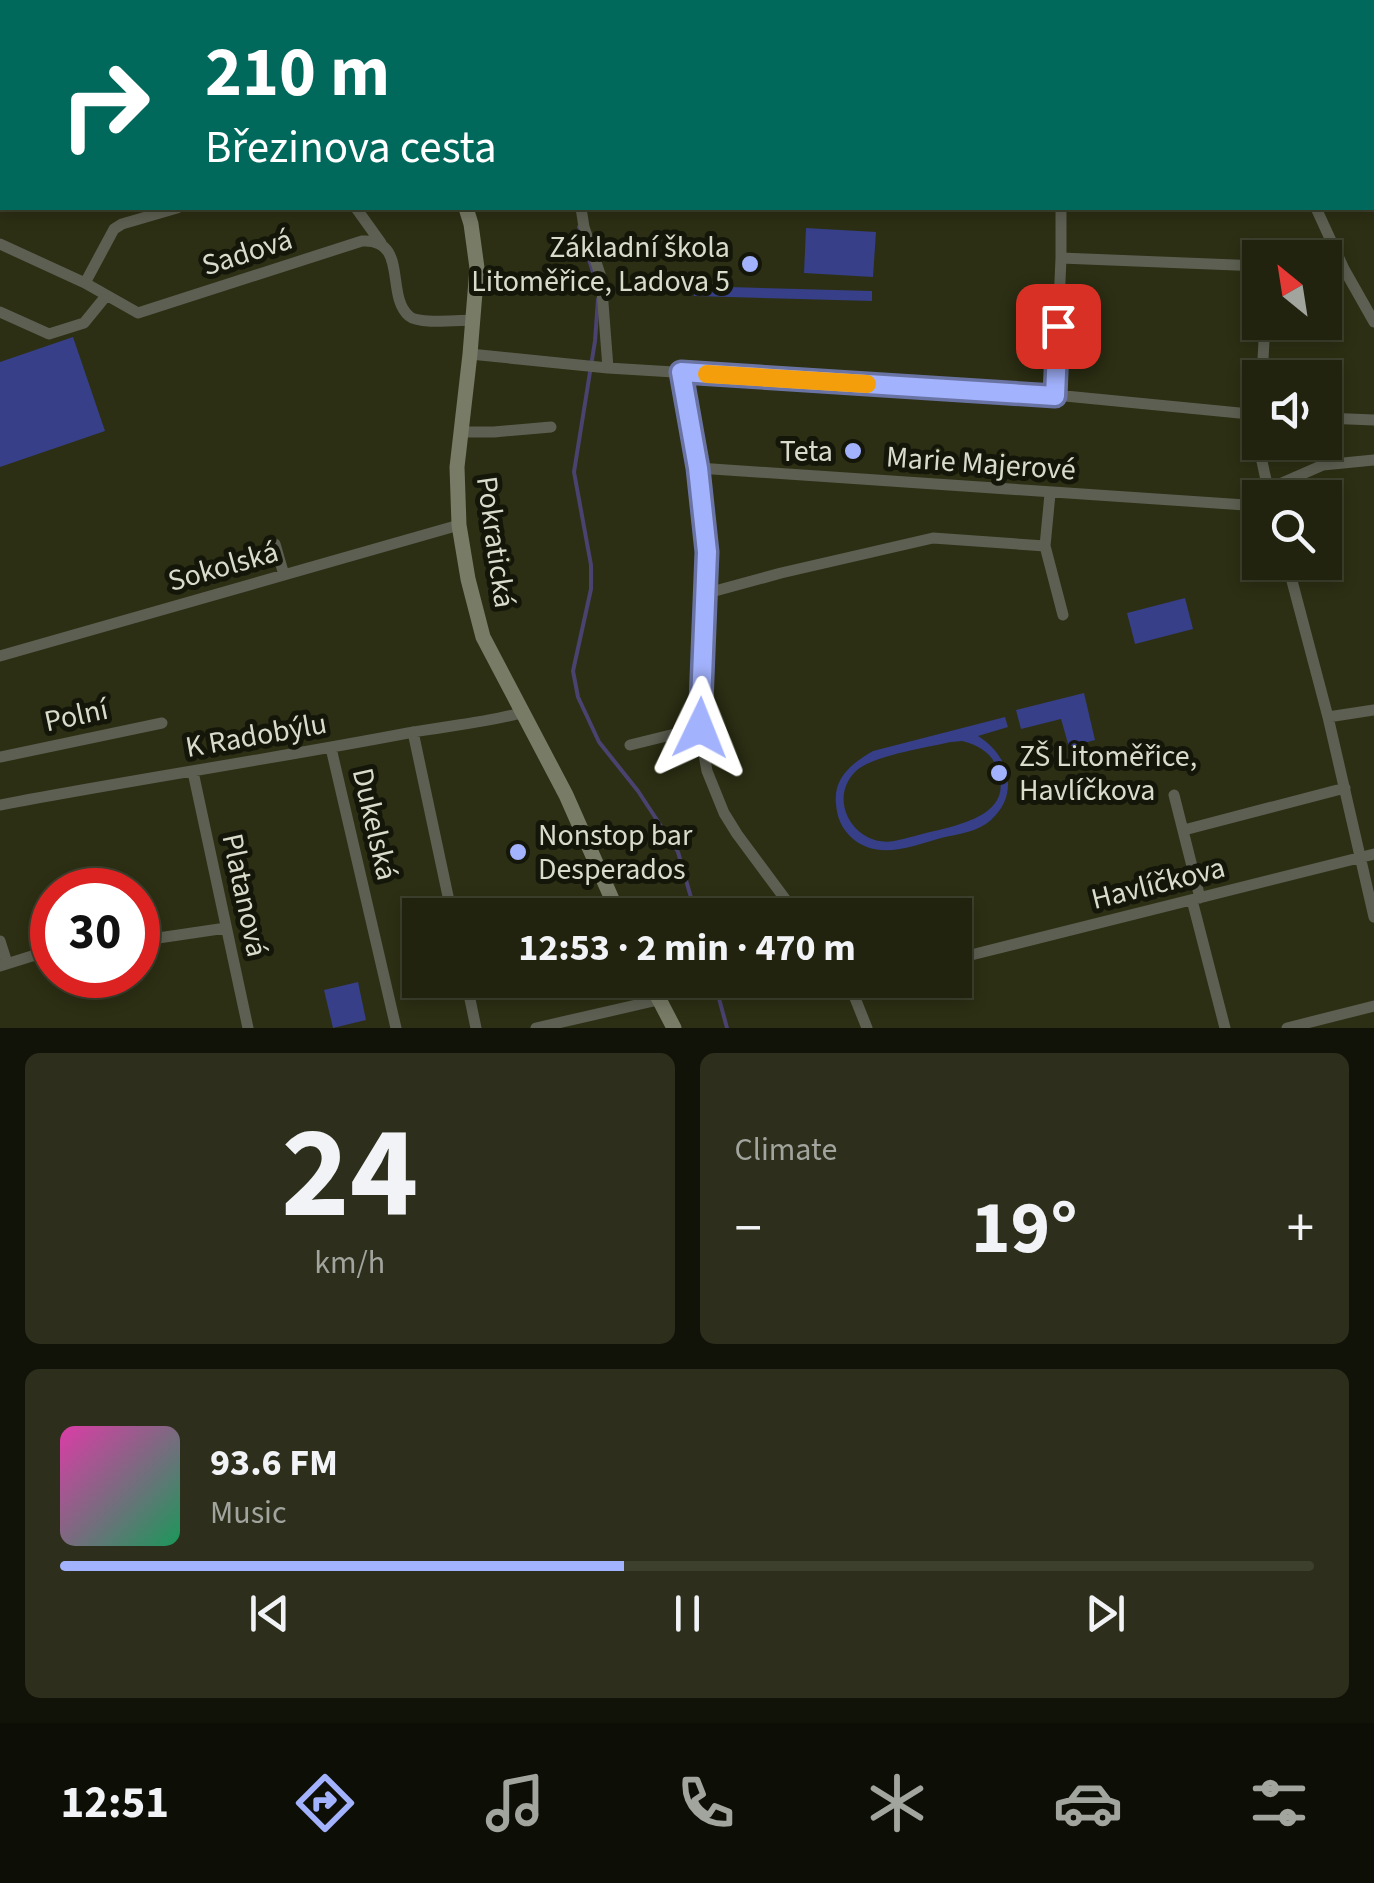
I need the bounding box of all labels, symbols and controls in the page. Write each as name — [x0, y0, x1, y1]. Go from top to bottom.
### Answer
text: 210 m — [205, 23, 390, 123]
icon: right — [40, 40, 170, 170]
text: Březinova cesta — [205, 116, 497, 180]
street label: Sadová — [197, 218, 298, 287]
place label: Základní škola Litoměřice, Ladova 5 — [471, 226, 730, 303]
north arrow — [1242, 240, 1342, 340]
map controls — [1242, 240, 1342, 580]
marker: Základní škola Litoměřice, Ladova 5 — [739, 253, 761, 275]
pin — [1016, 284, 1101, 369]
icon: arrive — [1031, 299, 1086, 354]
button: sound — [1242, 360, 1342, 460]
place label: Teta — [780, 430, 833, 473]
street label: Marie Majerové — [885, 435, 1077, 492]
marker: Teta — [842, 440, 864, 462]
street label: Pokratická — [465, 473, 526, 611]
button: search — [1242, 480, 1342, 580]
street label: Sokolská — [163, 530, 283, 603]
position arrow — [648, 676, 752, 780]
street label: Polní — [40, 687, 113, 743]
street label: K Radobýlu — [182, 702, 330, 769]
place label: ZŠ Litoměřice, Havlíčkova — [1019, 735, 1197, 812]
marker: ZŠ Litoměřice, Havlíčkova — [988, 762, 1010, 784]
street label: Dukelská — [341, 764, 408, 884]
place label: Nonstop bar Desperados — [538, 814, 693, 891]
street label: Platanová — [210, 829, 279, 961]
marker: Nonstop bar Desperados — [507, 841, 529, 863]
street label: Havlíčkova — [1087, 846, 1229, 921]
speed limit sign: 30 — [30, 868, 160, 998]
text: 12:53 · 2 min · 470 m — [518, 921, 856, 975]
text: 24 — [281, 1082, 418, 1267]
text: Climate — [735, 1127, 837, 1173]
text: 19° — [971, 1175, 1078, 1282]
text: − — [735, 1190, 762, 1268]
text: + — [1287, 1190, 1314, 1268]
text: km/h — [314, 1240, 385, 1286]
text: 93.6 FM — [210, 1436, 338, 1490]
text: Music — [210, 1490, 287, 1536]
icon: previous — [242, 1586, 297, 1641]
icon: pause — [660, 1586, 715, 1641]
icon: next — [1078, 1586, 1133, 1641]
icon: directions — [290, 1768, 360, 1838]
icon: music — [480, 1768, 550, 1838]
icon: phone — [671, 1768, 741, 1838]
icon: climate — [862, 1768, 932, 1838]
icon: car — [1053, 1768, 1123, 1838]
icon: filters — [1244, 1768, 1314, 1838]
text: 12:51 — [60, 1771, 169, 1835]

